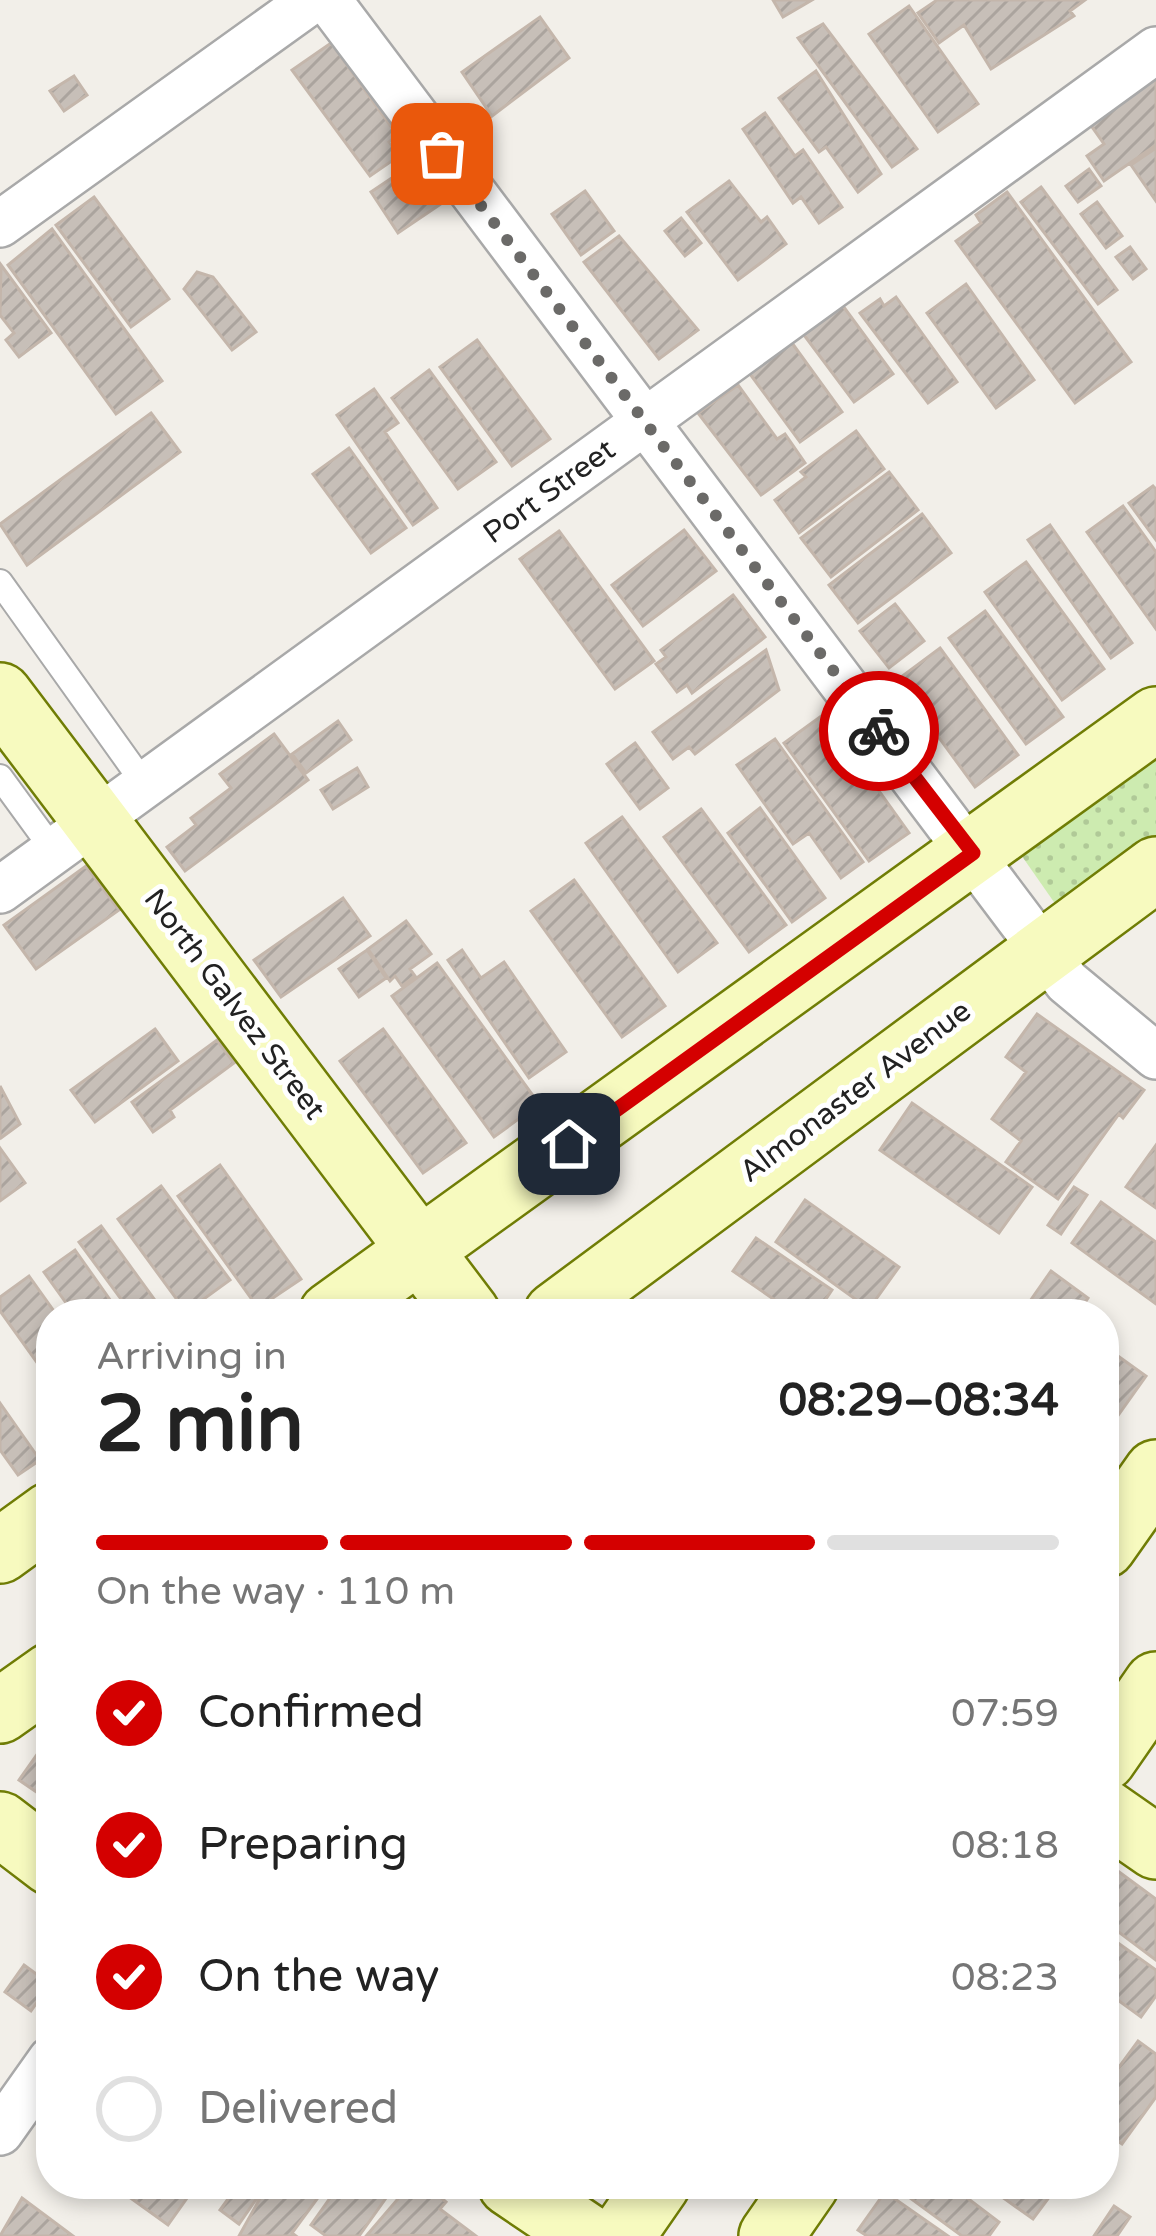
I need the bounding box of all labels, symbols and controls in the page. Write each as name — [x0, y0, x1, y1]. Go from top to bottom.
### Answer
pin — [391, 103, 493, 205]
icon: bag — [409, 121, 475, 187]
street label: Port Street — [476, 431, 623, 552]
courier — [819, 671, 939, 791]
icon: bike — [846, 698, 912, 764]
street label: North Galvez Street — [136, 882, 333, 1127]
street label: Almonaster Avenue — [732, 992, 978, 1190]
pin — [518, 1093, 620, 1195]
icon: home — [536, 1111, 602, 1177]
text: Arriving in — [96, 1333, 287, 1380]
text: 08:29–08:34 — [779, 1374, 1059, 1428]
text: 2 min — [96, 1378, 304, 1472]
text: On the way · 110 m — [96, 1568, 455, 1615]
icon: check — [96, 1680, 162, 1746]
text: Confirmed — [198, 1686, 424, 1740]
text: 07:59 — [951, 1690, 1059, 1737]
icon: check — [96, 1812, 162, 1878]
text: Preparing — [198, 1818, 408, 1872]
text: 08:18 — [951, 1822, 1059, 1869]
icon: check — [96, 1944, 162, 2010]
text: On the way — [198, 1950, 439, 2004]
text: 08:23 — [951, 1954, 1059, 2001]
text: Delivered — [198, 2082, 398, 2136]

